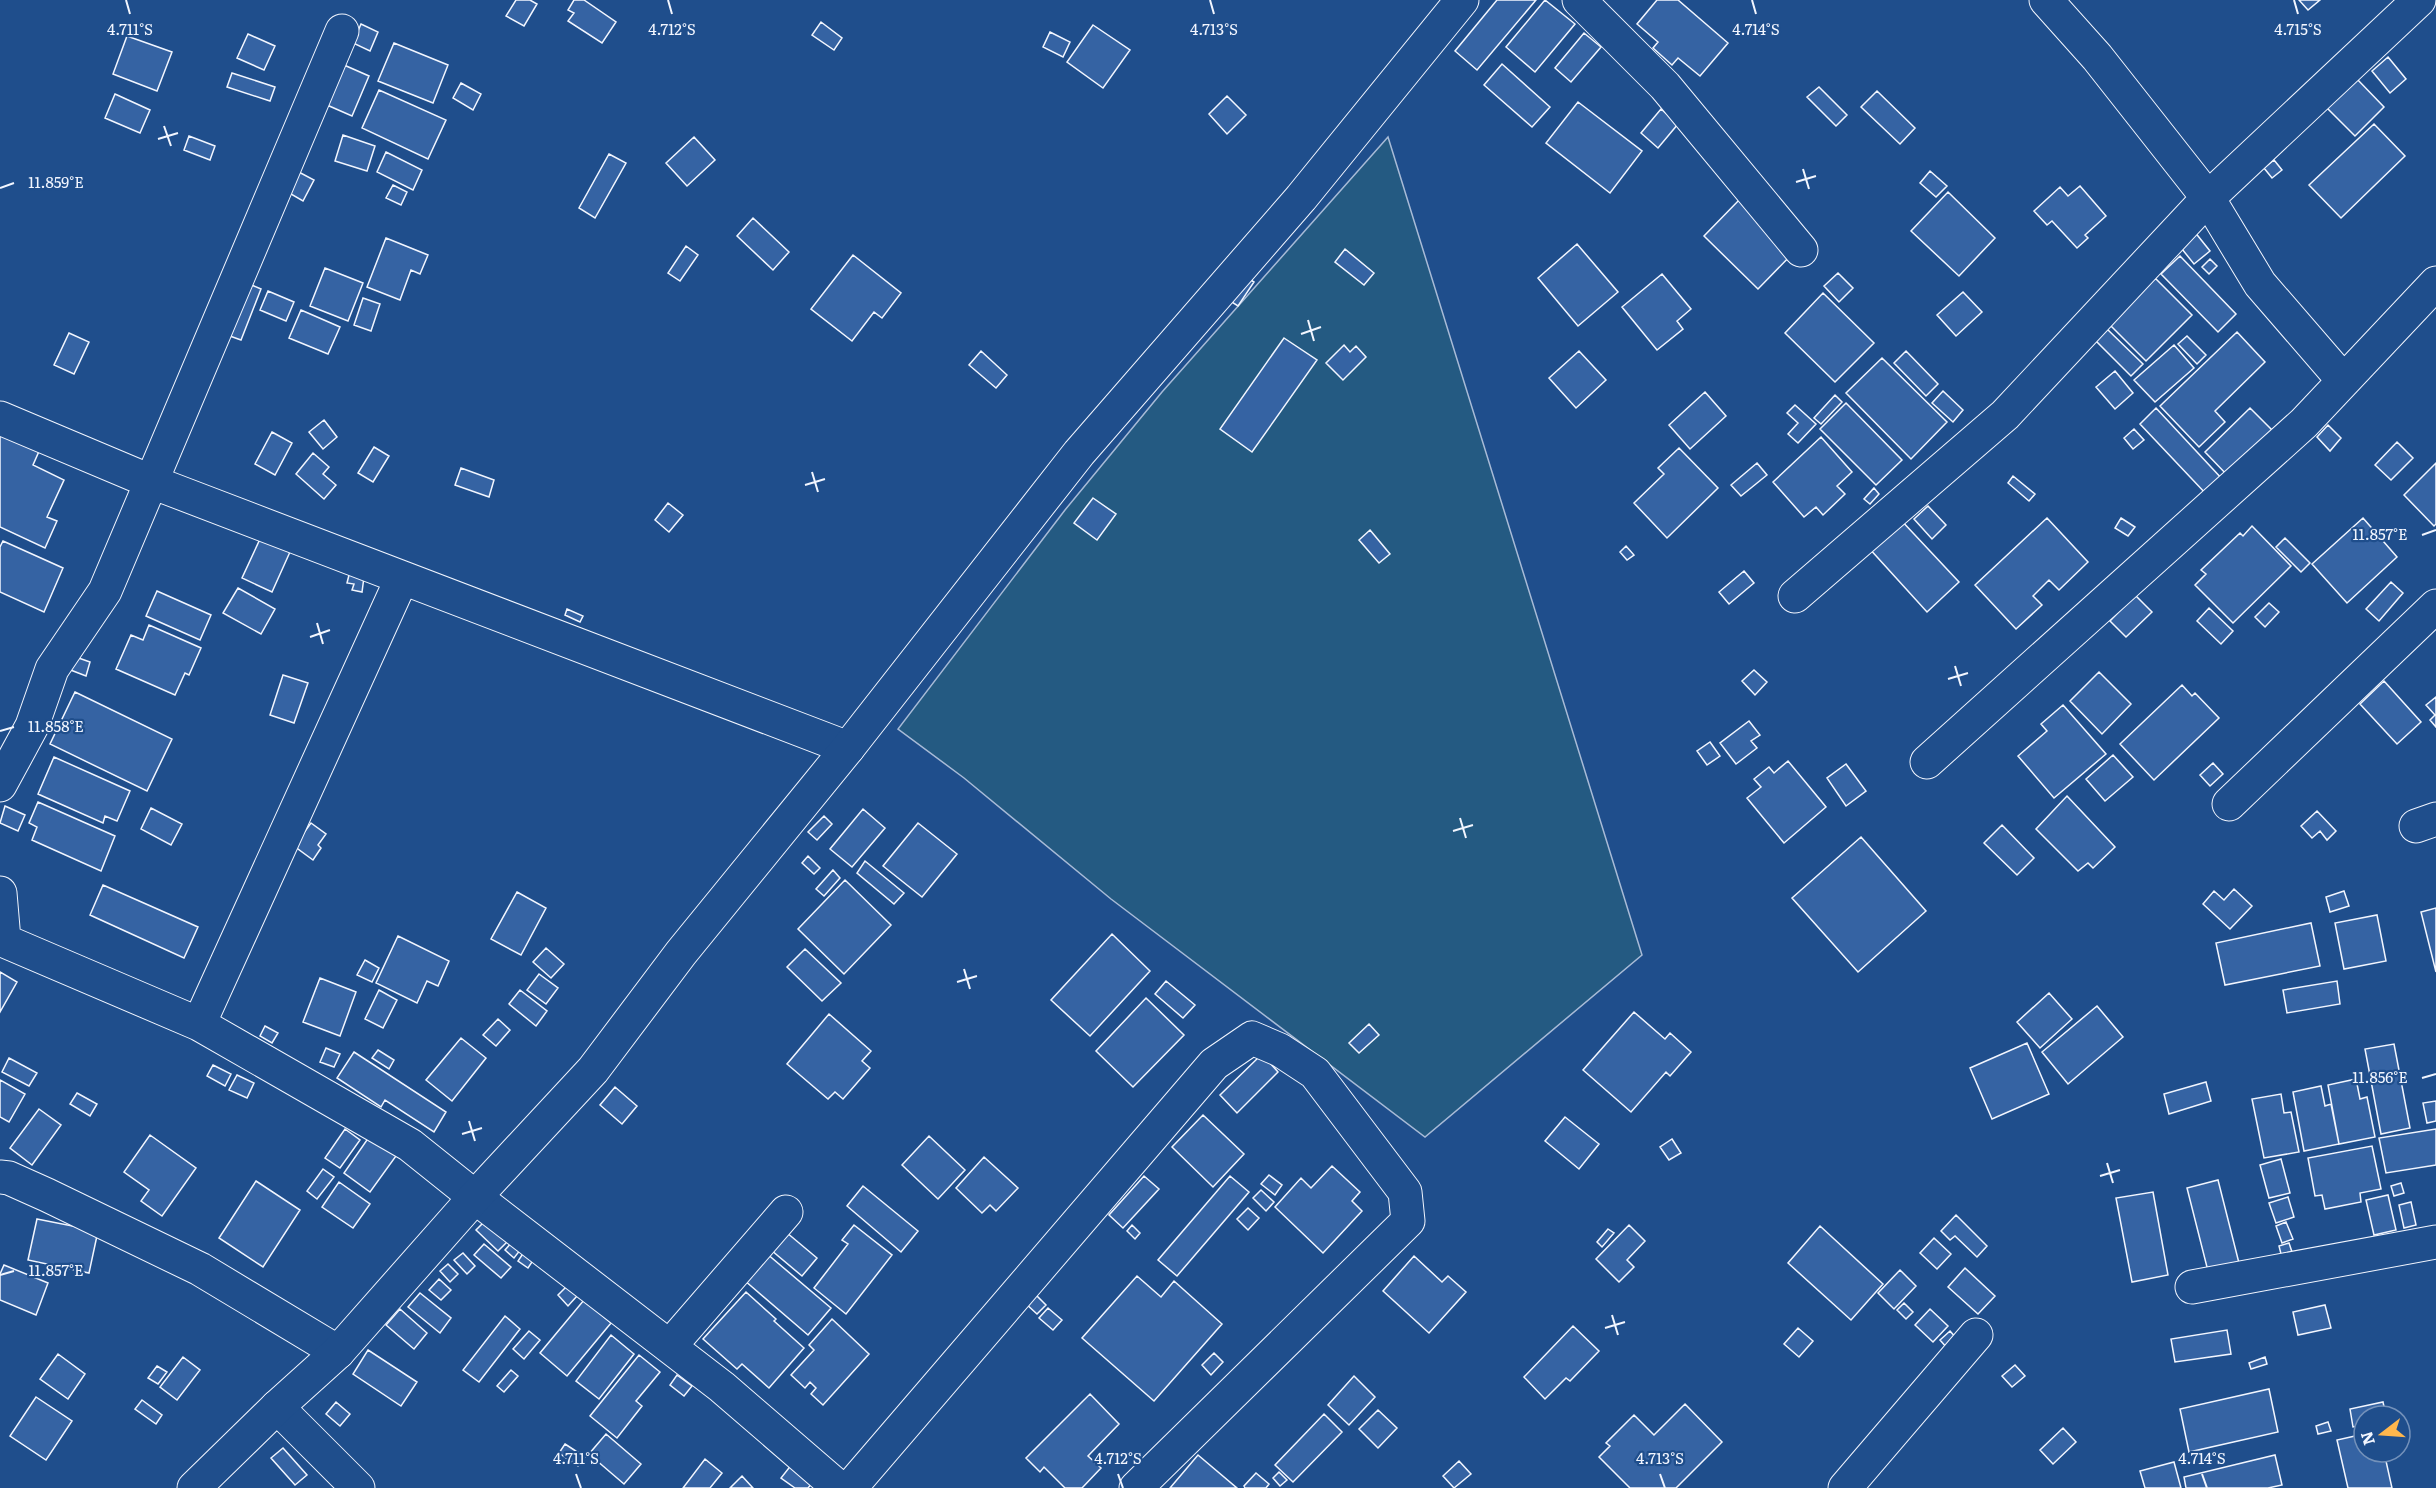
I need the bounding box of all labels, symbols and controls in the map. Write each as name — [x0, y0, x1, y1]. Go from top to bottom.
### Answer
text: 4.711°S — [107, 17, 153, 40]
text: 4.712°S — [648, 17, 696, 40]
text: 4.713°S — [1190, 17, 1238, 40]
text: 4.714°S — [1732, 17, 1780, 40]
text: 4.715°S — [2274, 17, 2322, 40]
text: 11.859°E — [28, 170, 84, 193]
text: 11.857°E — [2352, 522, 2408, 545]
text: 11.858°E — [28, 714, 84, 737]
text: 11.856°E — [2352, 1065, 2408, 1088]
text: 11.857°E — [28, 1258, 84, 1281]
north arrow — [2352, 1404, 2412, 1464]
text: N — [2353, 1429, 2380, 1449]
text: 4.711°S — [553, 1446, 599, 1469]
text: 4.712°S — [1094, 1446, 1142, 1469]
text: 4.713°S — [1636, 1446, 1684, 1469]
text: 4.714°S — [2178, 1446, 2226, 1469]

